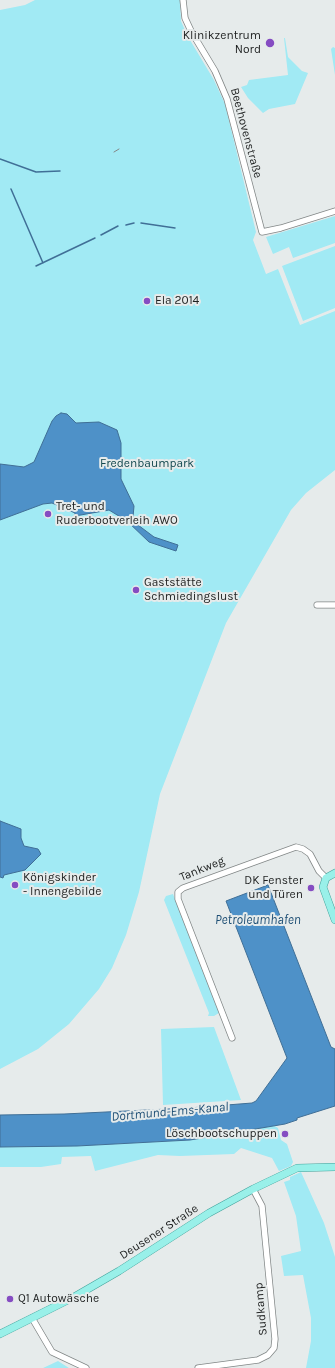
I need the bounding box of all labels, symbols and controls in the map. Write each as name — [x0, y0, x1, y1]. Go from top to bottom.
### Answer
place label: Klinikzentrum Nord — [183, 29, 261, 57]
marker: Klinikzentrum Nord — [264, 37, 276, 49]
street label: Beethovenstraße — [227, 86, 265, 180]
place label: Ela 2014 — [155, 294, 199, 308]
marker: Ela 2014 — [142, 296, 152, 306]
park label: Fredenbaumpark — [100, 457, 194, 471]
place label: Tret- und Ruderbootverleih AWO — [56, 500, 178, 528]
marker: Tret- und Ruderbootverleih AWO — [43, 509, 53, 519]
place label: Gaststätte Schmiedingslust — [144, 576, 238, 604]
marker: Gaststätte Schmiedingslust — [131, 585, 141, 595]
street label: Tankweg — [177, 853, 227, 885]
place label: Königskinder - Innengebilde — [23, 871, 102, 899]
place label: DK Fenster und Türen — [244, 874, 303, 902]
marker: Königskinder - Innengebilde — [10, 880, 20, 890]
marker: DK Fenster und Türen — [306, 883, 316, 893]
water label: Petroleumhafen — [215, 912, 301, 928]
water label: Dortmund-Ems-Kanal — [111, 1099, 229, 1125]
place label: Löschbootschuppen — [166, 1127, 277, 1141]
marker: Löschbootschuppen — [280, 1129, 290, 1139]
street label: Deusener Straße — [117, 1201, 201, 1263]
street label: Sudkamp — [252, 1282, 270, 1336]
place label: Q1 Autowäsche — [18, 1292, 99, 1306]
marker: Q1 Autowäsche — [5, 1294, 15, 1304]

